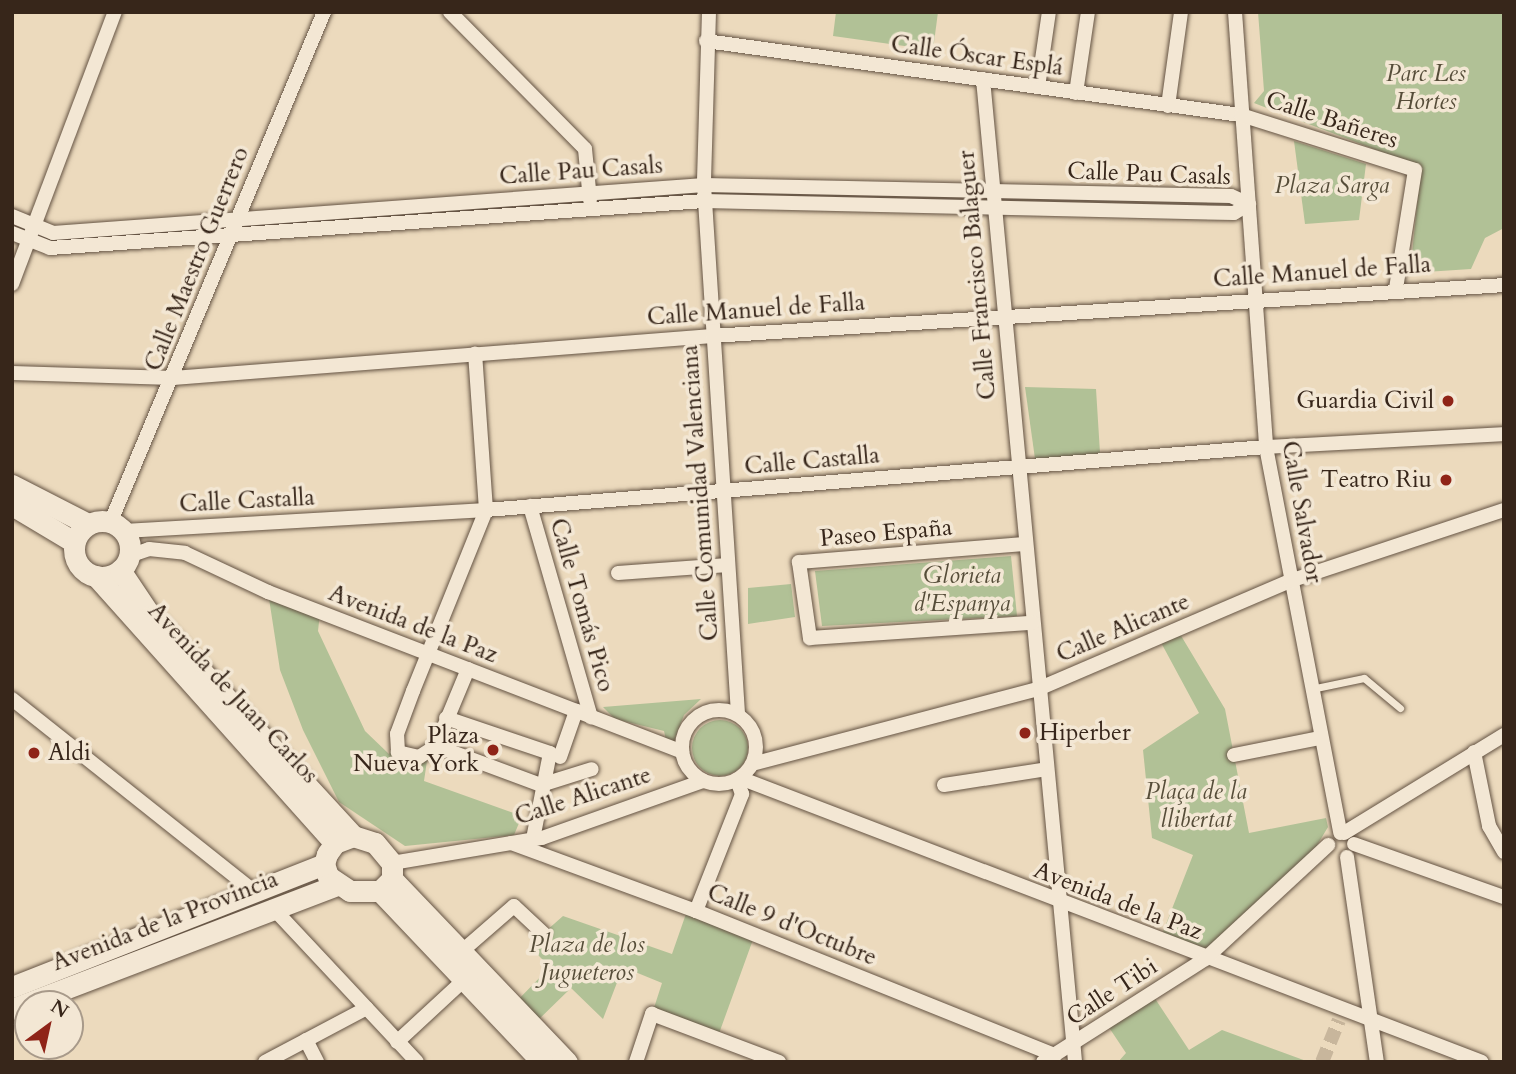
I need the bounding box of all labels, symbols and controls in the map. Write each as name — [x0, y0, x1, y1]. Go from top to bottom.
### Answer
street label: Calle Óscar Esplá — [889, 30, 1065, 82]
park label: Parc Les Hortes — [1386, 60, 1466, 116]
street label: Calle Bañeres — [1262, 85, 1402, 155]
street label: Calle Maestro Guerrero — [139, 143, 255, 375]
street label: Calle Francisco Balaguer — [952, 149, 1002, 401]
street label: Calle Pau Casals — [498, 151, 664, 191]
street label: Calle Pau Casals — [1067, 157, 1231, 191]
park label: Plaza Sarga — [1275, 172, 1389, 200]
street label: Calle Manuel de Falla — [1212, 250, 1432, 294]
street label: Calle Manuel de Falla — [646, 288, 866, 332]
street label: Calle Comunidad Valenciana — [675, 344, 725, 642]
place label: Guardia Civil — [1296, 387, 1434, 415]
marker: Guardia Civil — [1440, 393, 1456, 409]
street label: Calle Salvador — [1275, 439, 1329, 585]
street label: Calle Castalla — [743, 441, 881, 481]
place label: Teatro Riu — [1321, 466, 1432, 494]
marker: Teatro Riu — [1438, 472, 1454, 488]
street label: Calle Castalla — [179, 483, 315, 519]
street label: Paseo España — [819, 513, 953, 553]
street label: Calle Tomás Pico — [544, 515, 620, 695]
park label: Glorieta d'Espanya — [913, 562, 1011, 618]
street label: Avenida de la Paz — [325, 579, 501, 669]
street label: Calle Alicante — [1052, 587, 1194, 669]
street label: Avenida de Juan Carlos — [142, 597, 324, 789]
place label: Hiperber — [1039, 719, 1131, 747]
place label: Plaza Nueva York — [353, 722, 479, 778]
marker: Hiperber — [1017, 725, 1033, 741]
place label: Aldi — [48, 739, 91, 767]
marker: Plaza Nueva York — [485, 742, 501, 758]
marker: Aldi — [26, 745, 42, 761]
street label: Calle Alicante — [511, 760, 655, 832]
park label: Plaça de la llibertat — [1145, 778, 1247, 834]
street label: Avenida de la Paz — [1030, 856, 1206, 946]
street label: Avenida de la Provincia — [48, 865, 282, 977]
street label: Calle 9 d'Octubre — [703, 878, 881, 972]
park label: Plaza de los Jugueteros — [529, 931, 645, 987]
street label: Calle Tibi — [1061, 952, 1163, 1032]
north arrow — [14, 990, 84, 1060]
text: N — [45, 994, 73, 1024]

